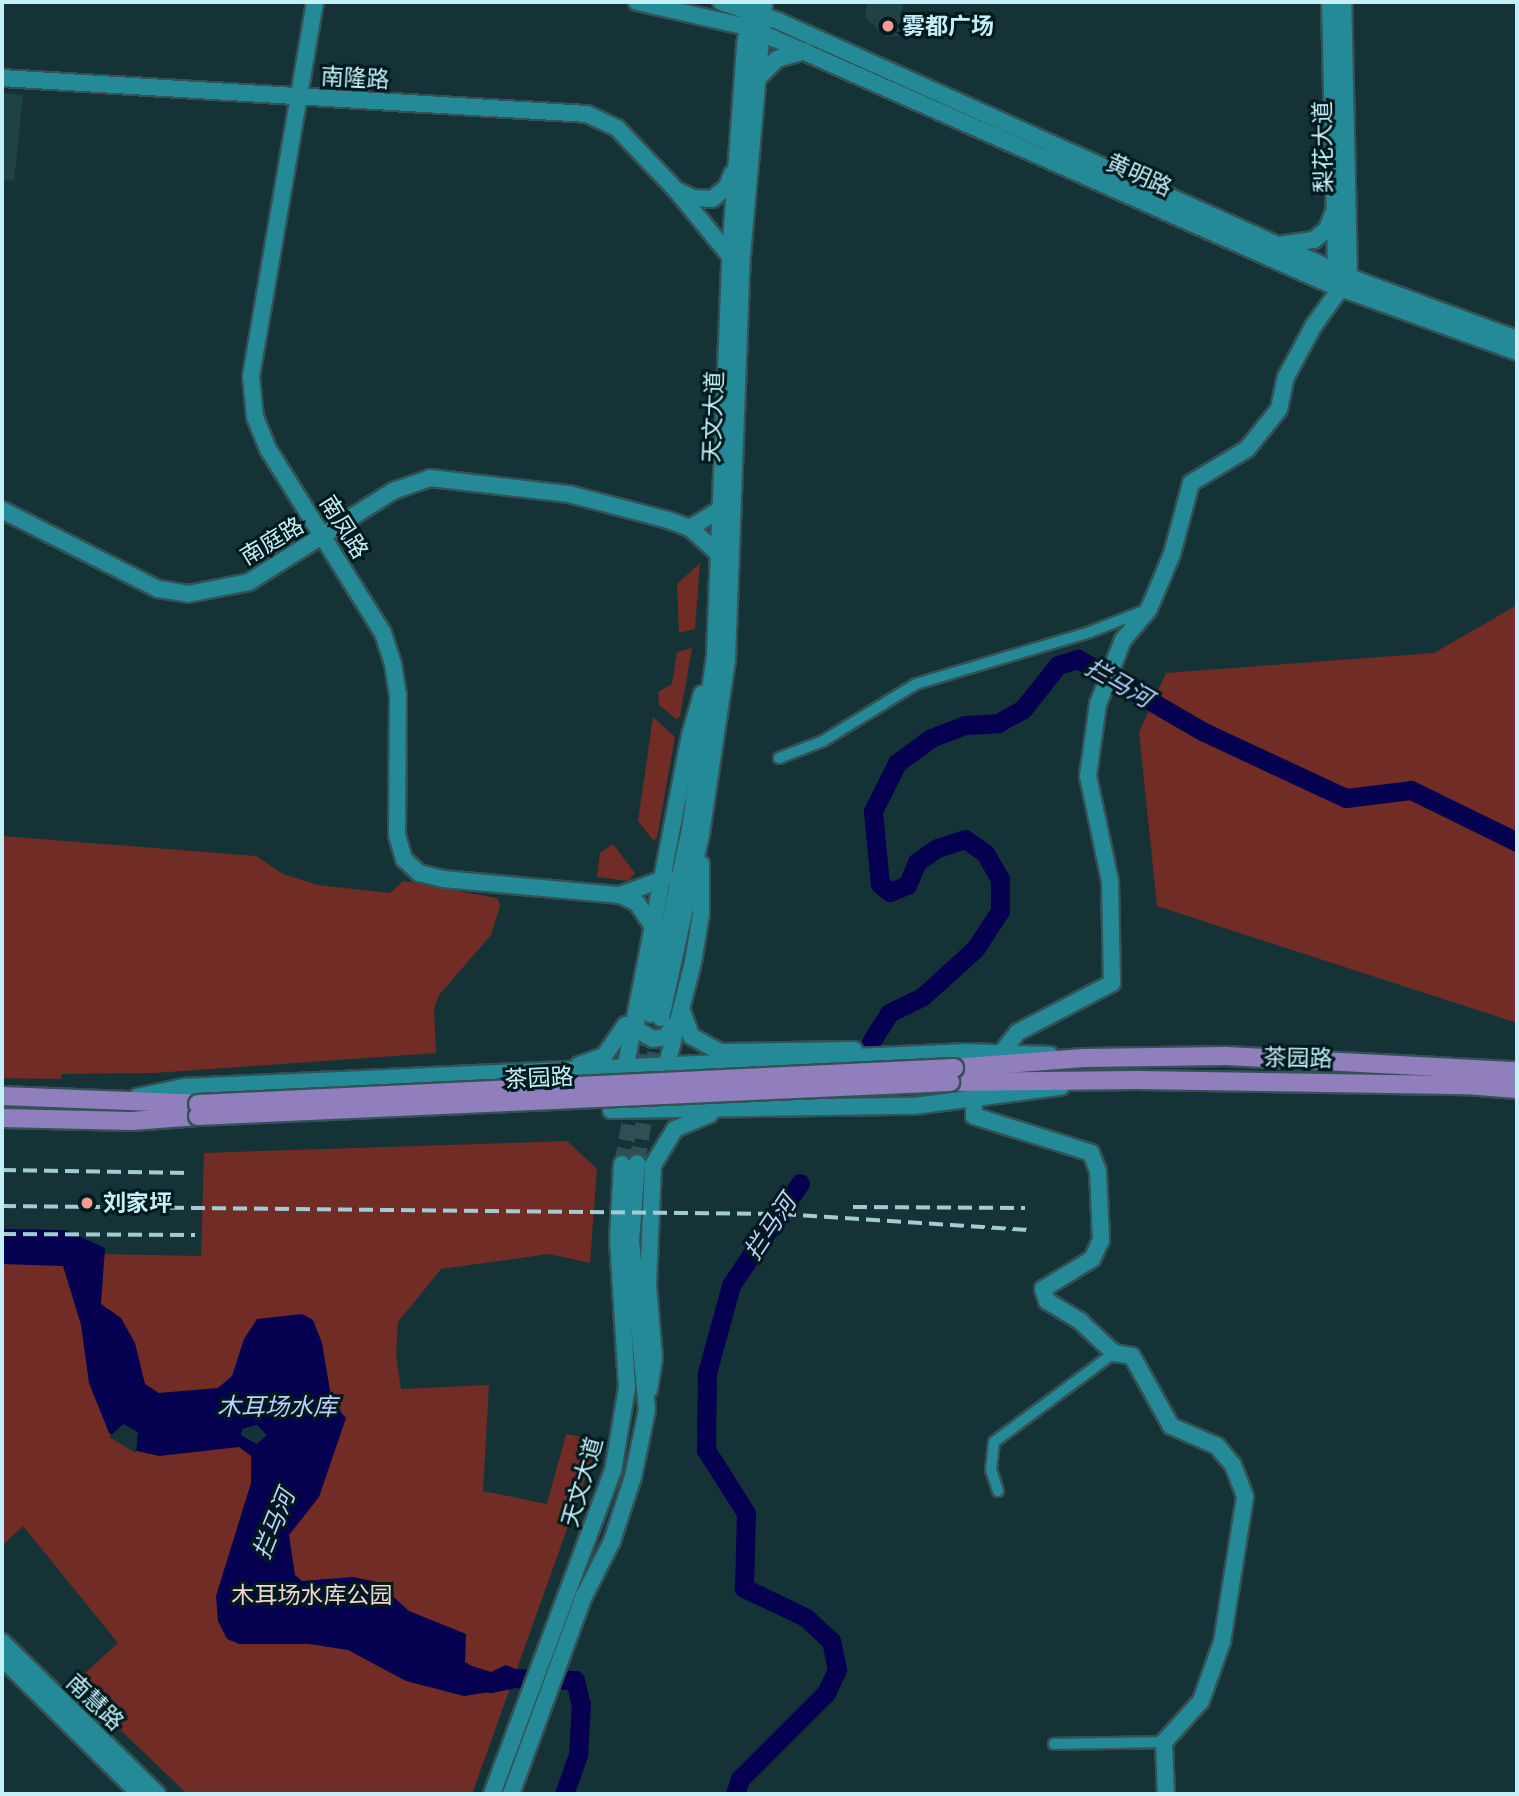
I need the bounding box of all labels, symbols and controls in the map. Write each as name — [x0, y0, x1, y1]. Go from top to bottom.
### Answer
place label: 雾都广场 — [902, 12, 994, 40]
marker: 雾都广场 — [880, 18, 896, 34]
street label: 南隆路 — [320, 62, 390, 94]
street label: 梨花大道 — [1308, 101, 1338, 193]
street label: 黄明路 — [1102, 148, 1176, 202]
street label: 天文大道 — [698, 371, 728, 463]
street label: 南凤路 — [314, 490, 374, 564]
street label: 南庭路 — [235, 511, 309, 571]
water label: 拦马河 — [1081, 653, 1157, 713]
street label: 茶园路 — [1263, 1044, 1333, 1072]
street label: 茶园路 — [504, 1062, 574, 1094]
place label: 刘家坪 — [103, 1189, 172, 1217]
water label: 拦马河 — [738, 1189, 802, 1265]
marker: 刘家坪 — [77, 1193, 97, 1213]
water label: 木耳场水库 — [217, 1393, 337, 1421]
street label: 天文大道 — [556, 1434, 608, 1530]
water label: 拦马河 — [247, 1485, 301, 1563]
park label: 木耳场水库公园 — [232, 1581, 392, 1609]
street label: 南慧路 — [61, 1668, 129, 1736]

